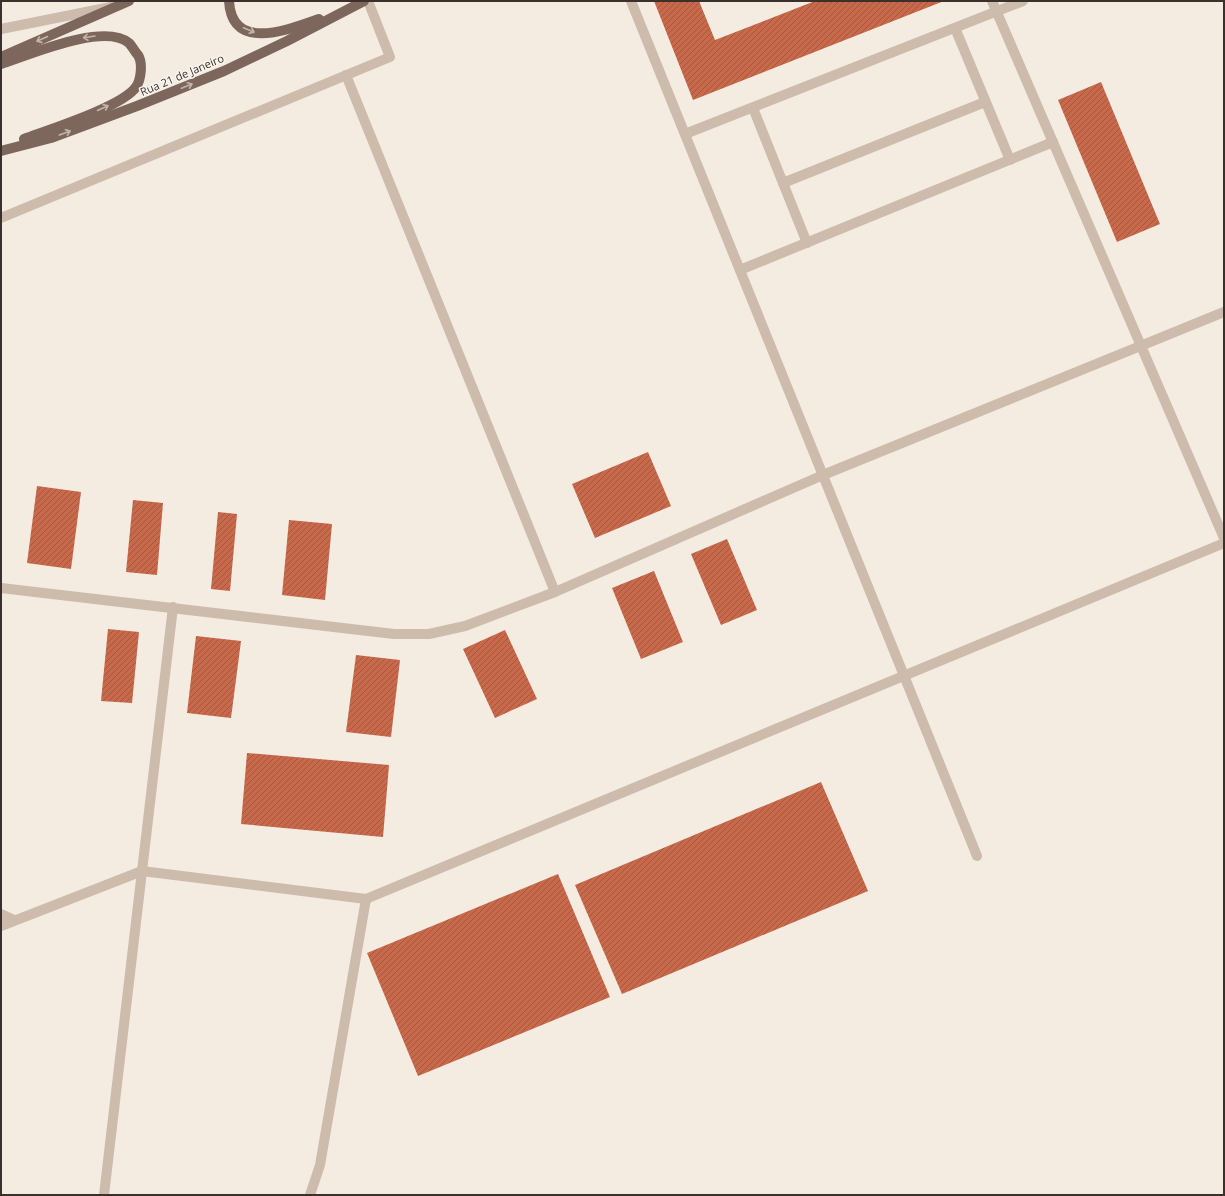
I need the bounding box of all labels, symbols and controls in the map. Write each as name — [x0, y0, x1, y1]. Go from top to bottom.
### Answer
one-way arrow — [243, 27, 255, 35]
one-way arrow — [82, 33, 95, 41]
one-way arrow — [36, 36, 48, 43]
street label: Rua 21 de Janeiro — [138, 50, 226, 99]
one-way arrow — [180, 82, 192, 89]
one-way arrow — [96, 104, 108, 111]
one-way arrow — [59, 128, 71, 136]

